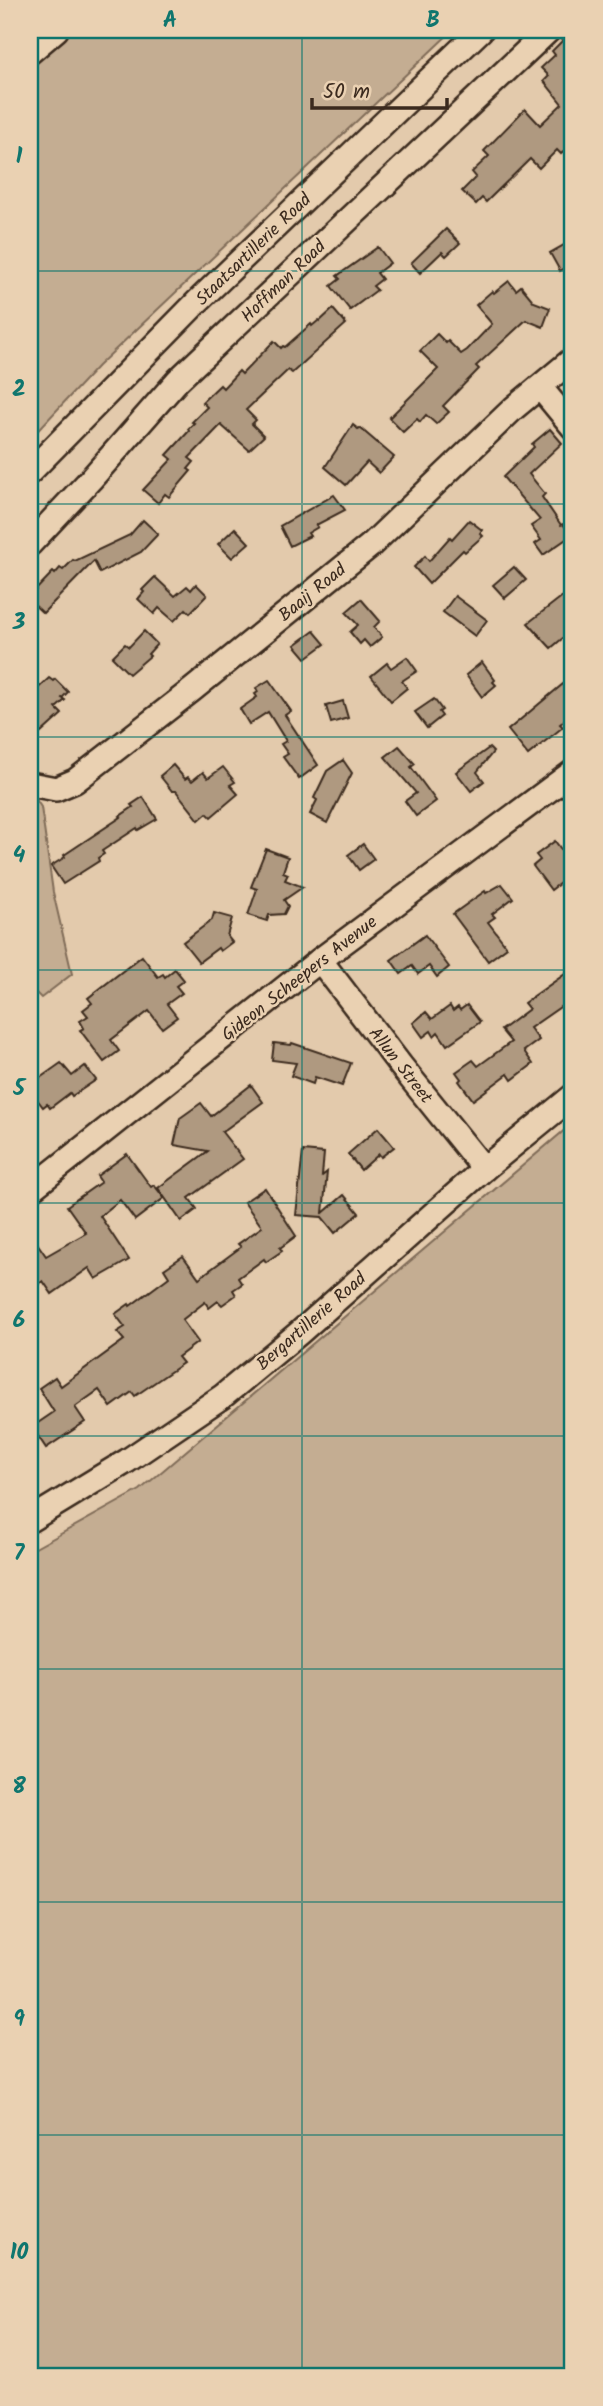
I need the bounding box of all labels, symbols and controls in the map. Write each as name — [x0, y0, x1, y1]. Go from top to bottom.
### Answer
text: A — [163, 3, 177, 39]
text: B — [426, 3, 440, 39]
scale bar — [312, 66, 447, 110]
text: 50 m — [323, 76, 370, 109]
text: 1 — [16, 139, 23, 175]
street label: Staatsartillerie Road — [189, 186, 320, 313]
street label: Hoffman Road — [235, 233, 334, 331]
text: 2 — [12, 372, 26, 408]
street label: Baaij Road — [273, 556, 354, 630]
text: 3 — [12, 605, 26, 641]
text: 4 — [13, 838, 26, 874]
street label: Gideon Scheepers Avenue — [216, 909, 384, 1049]
street label: Allun Street — [360, 1021, 440, 1111]
text: 5 — [12, 1071, 27, 1107]
street label: Bergartillerie Road — [250, 1265, 374, 1378]
text: 6 — [13, 1303, 25, 1339]
text: 7 — [14, 1536, 26, 1572]
text: 8 — [12, 1769, 26, 1805]
text: 9 — [13, 2002, 25, 2038]
text: 10 — [10, 2235, 29, 2271]

